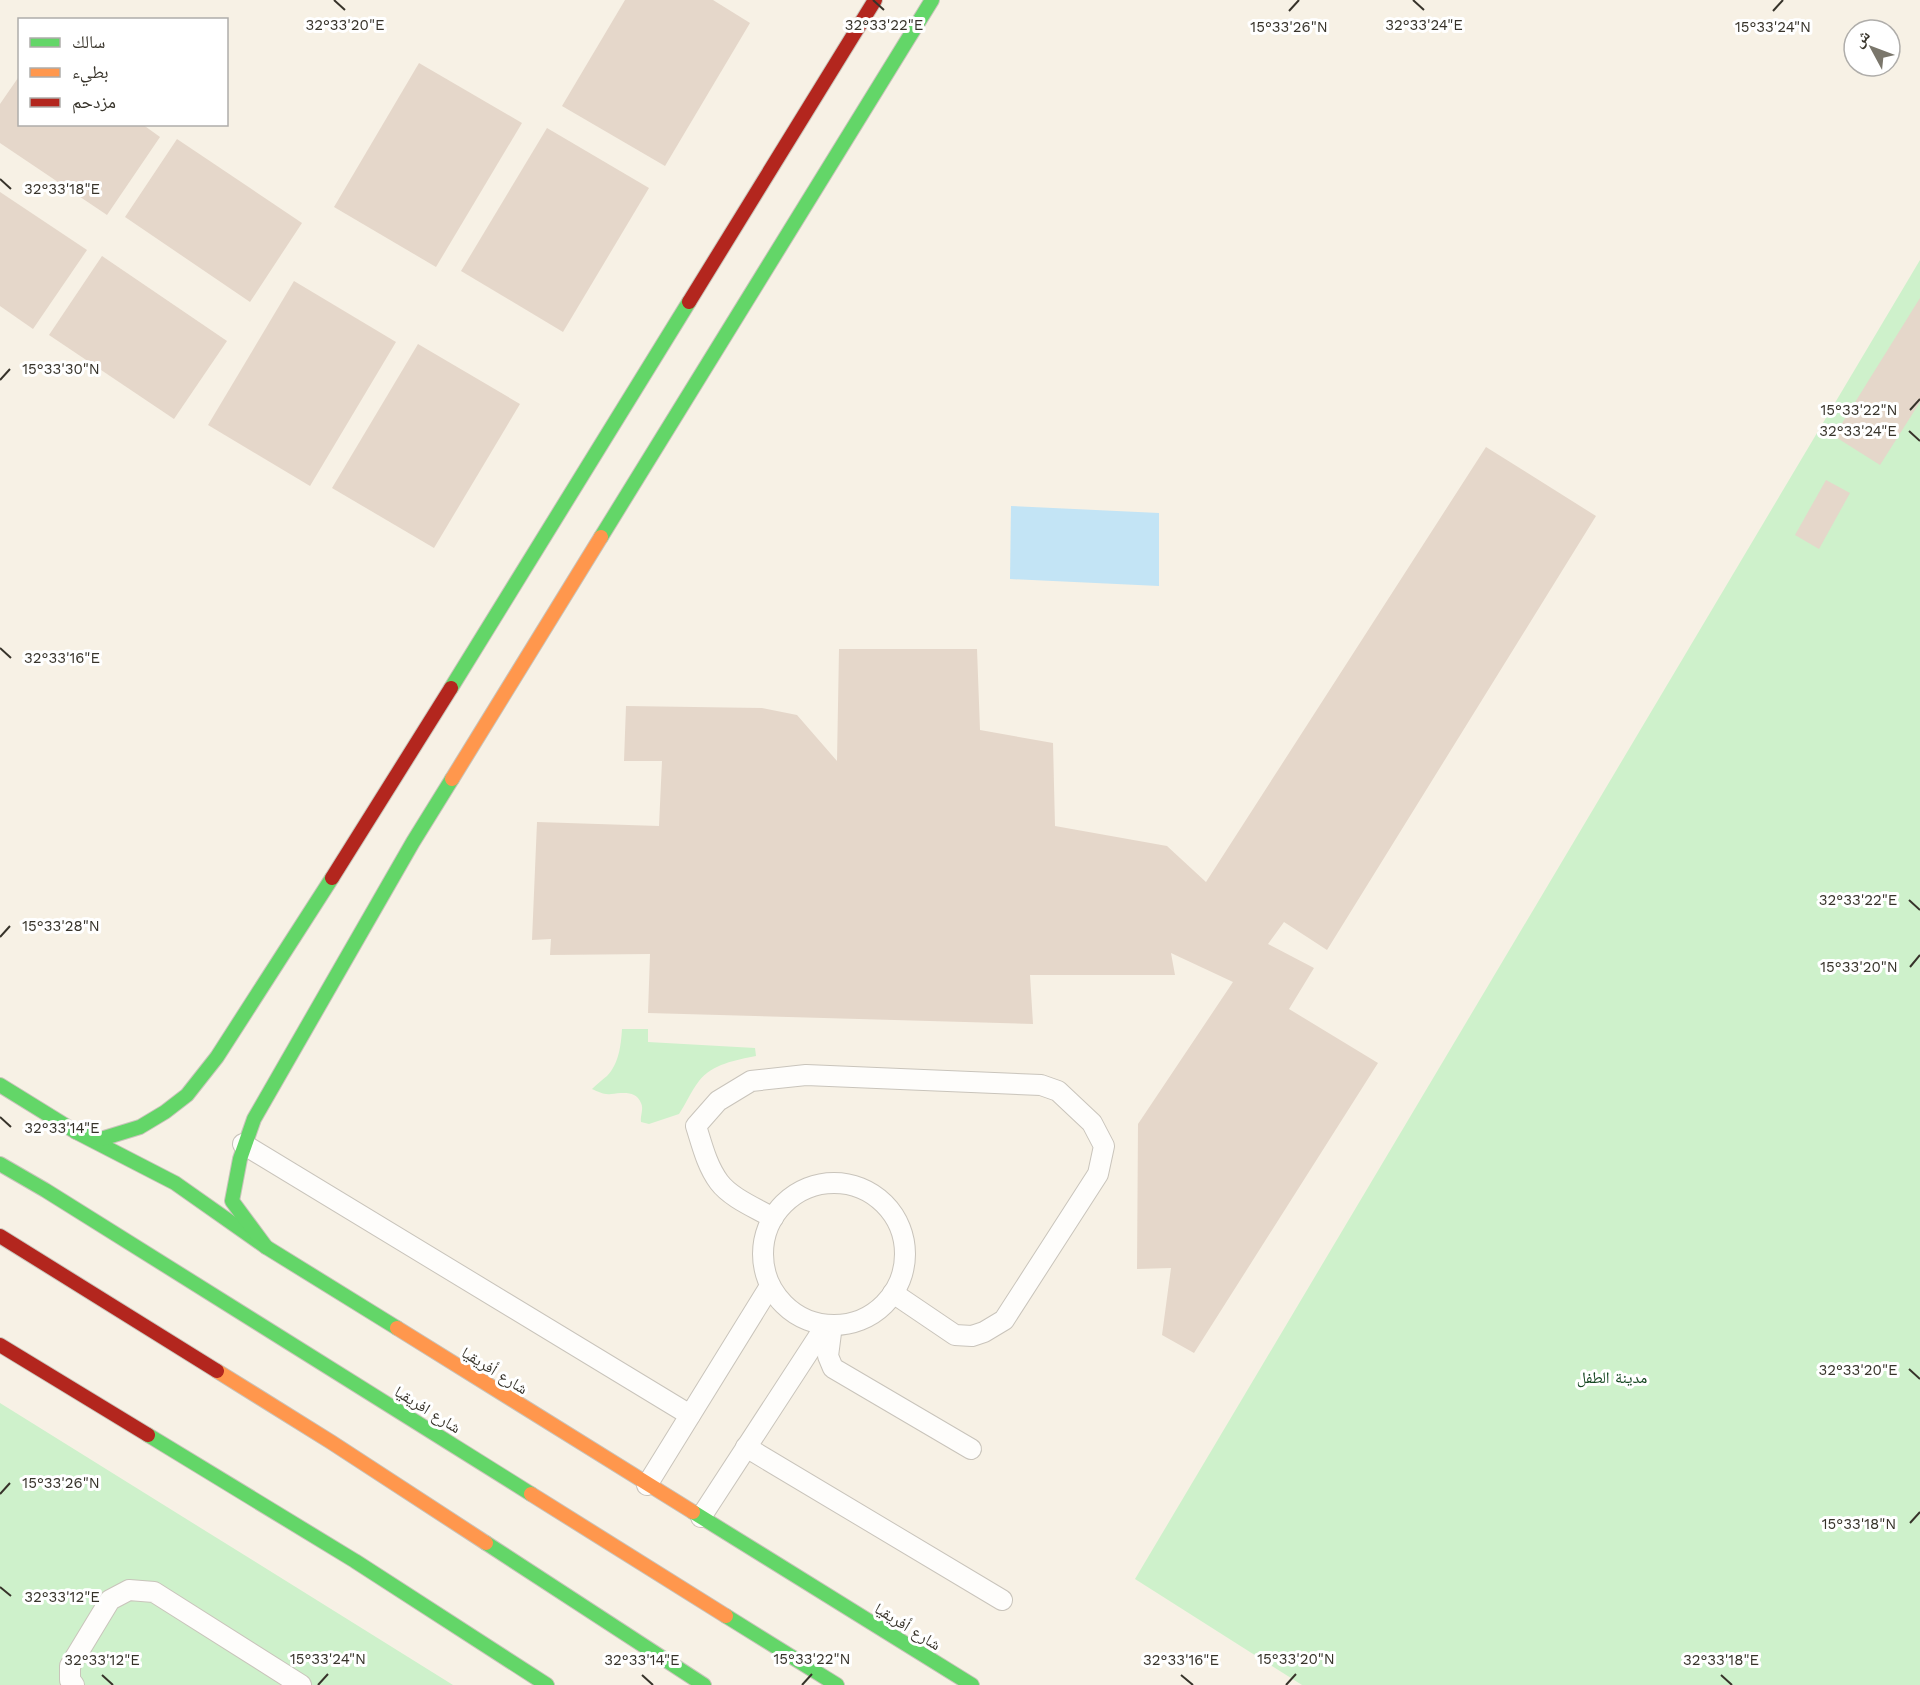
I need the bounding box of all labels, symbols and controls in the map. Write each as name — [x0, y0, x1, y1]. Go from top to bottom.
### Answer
text: 32°33'20"E — [305, 16, 385, 34]
text: 32°33'22"E — [845, 16, 923, 34]
text: 32°33'24"E — [1385, 16, 1463, 34]
legend — [18, 18, 228, 126]
text: 15°33'26"N — [1250, 18, 1328, 36]
text: 15°33'24"N — [1735, 18, 1811, 36]
north arrow — [1842, 18, 1902, 78]
text: ش — [1848, 26, 1874, 51]
text: سالك — [72, 31, 105, 52]
text: بطيء — [72, 61, 109, 87]
text: مزدحم — [72, 91, 116, 114]
text: 32°33'18"E — [24, 180, 100, 198]
text: 15°33'30"N — [22, 360, 100, 378]
text: 15°33'22"N — [1820, 401, 1898, 419]
text: 32°33'24"E — [1819, 422, 1897, 440]
text: 32°33'16"E — [24, 649, 100, 667]
text: 32°33'22"E — [1819, 891, 1897, 909]
text: 15°33'28"N — [22, 917, 100, 935]
text: 15°33'20"N — [1820, 958, 1898, 976]
text: 32°33'14"E — [24, 1119, 100, 1137]
street label: شارع أفريقيا — [458, 1343, 531, 1399]
text: 32°33'20"E — [1818, 1361, 1898, 1379]
park label: مدينة الطفل — [1577, 1368, 1647, 1388]
street label: شارع افريقيا — [391, 1382, 464, 1438]
text: 15°33'26"N — [22, 1474, 100, 1492]
text: 15°33'18"N — [1822, 1515, 1896, 1533]
text: 32°33'12"E — [24, 1588, 100, 1606]
street label: شارع أفريقيا — [871, 1599, 944, 1655]
text: 15°33'24"N — [290, 1650, 366, 1668]
text: 15°33'22"N — [773, 1650, 851, 1668]
text: 15°33'20"N — [1257, 1650, 1335, 1668]
text: 32°33'12"E — [64, 1651, 140, 1669]
text: 32°33'14"E — [604, 1651, 680, 1669]
text: 32°33'16"E — [1143, 1651, 1219, 1669]
text: 32°33'18"E — [1683, 1651, 1759, 1669]

